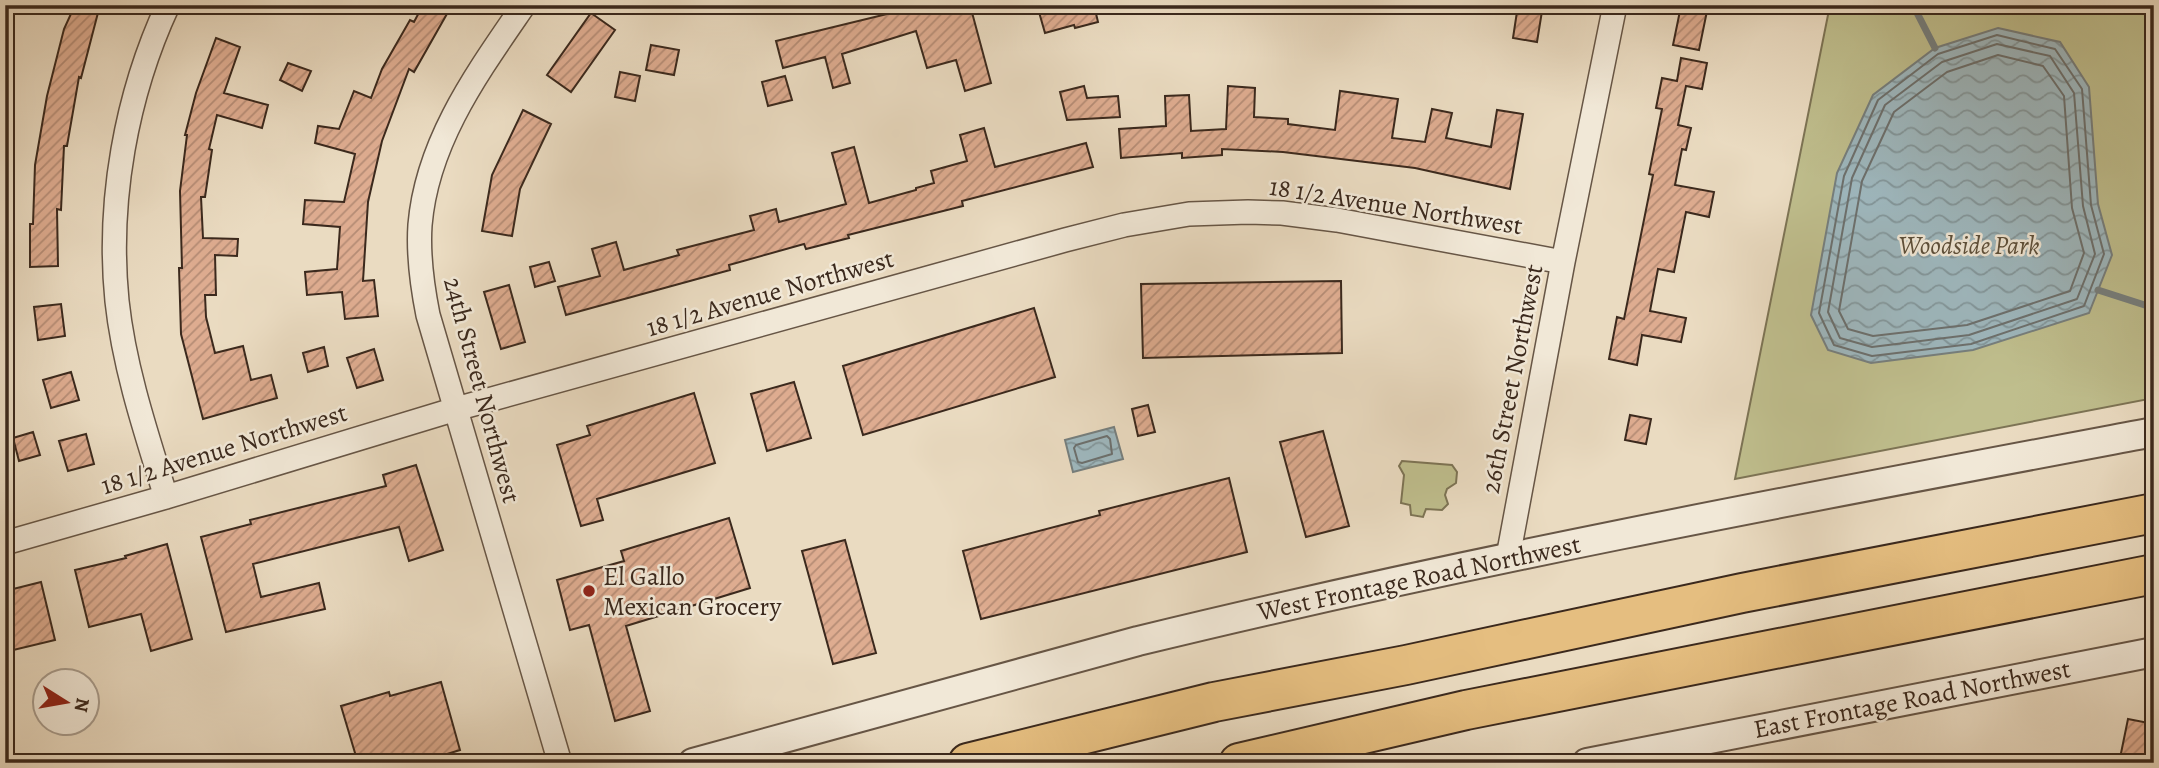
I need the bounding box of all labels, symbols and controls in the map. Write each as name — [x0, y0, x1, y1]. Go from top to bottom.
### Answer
street label: 18 1/2 Avenue Northwest — [1267, 169, 1525, 243]
park label: Woodside Park — [1899, 228, 2039, 263]
street label: 18 1/2 Avenue Northwest — [642, 241, 898, 345]
street label: 26th Street Northwest — [1473, 261, 1551, 497]
street label: 24th Street Northwest — [435, 273, 529, 507]
street label: 18 1/2 Avenue Northwest — [97, 395, 352, 503]
street label: West Frontage Road Northwest — [1253, 527, 1584, 630]
place label: El Gallo Mexican Grocery — [603, 559, 782, 624]
marker: El Gallo Mexican Grocery — [581, 583, 597, 599]
street label: East Frontage Road Northwest — [1750, 651, 2074, 747]
north arrow — [32, 666, 102, 736]
text: N — [68, 696, 96, 714]

